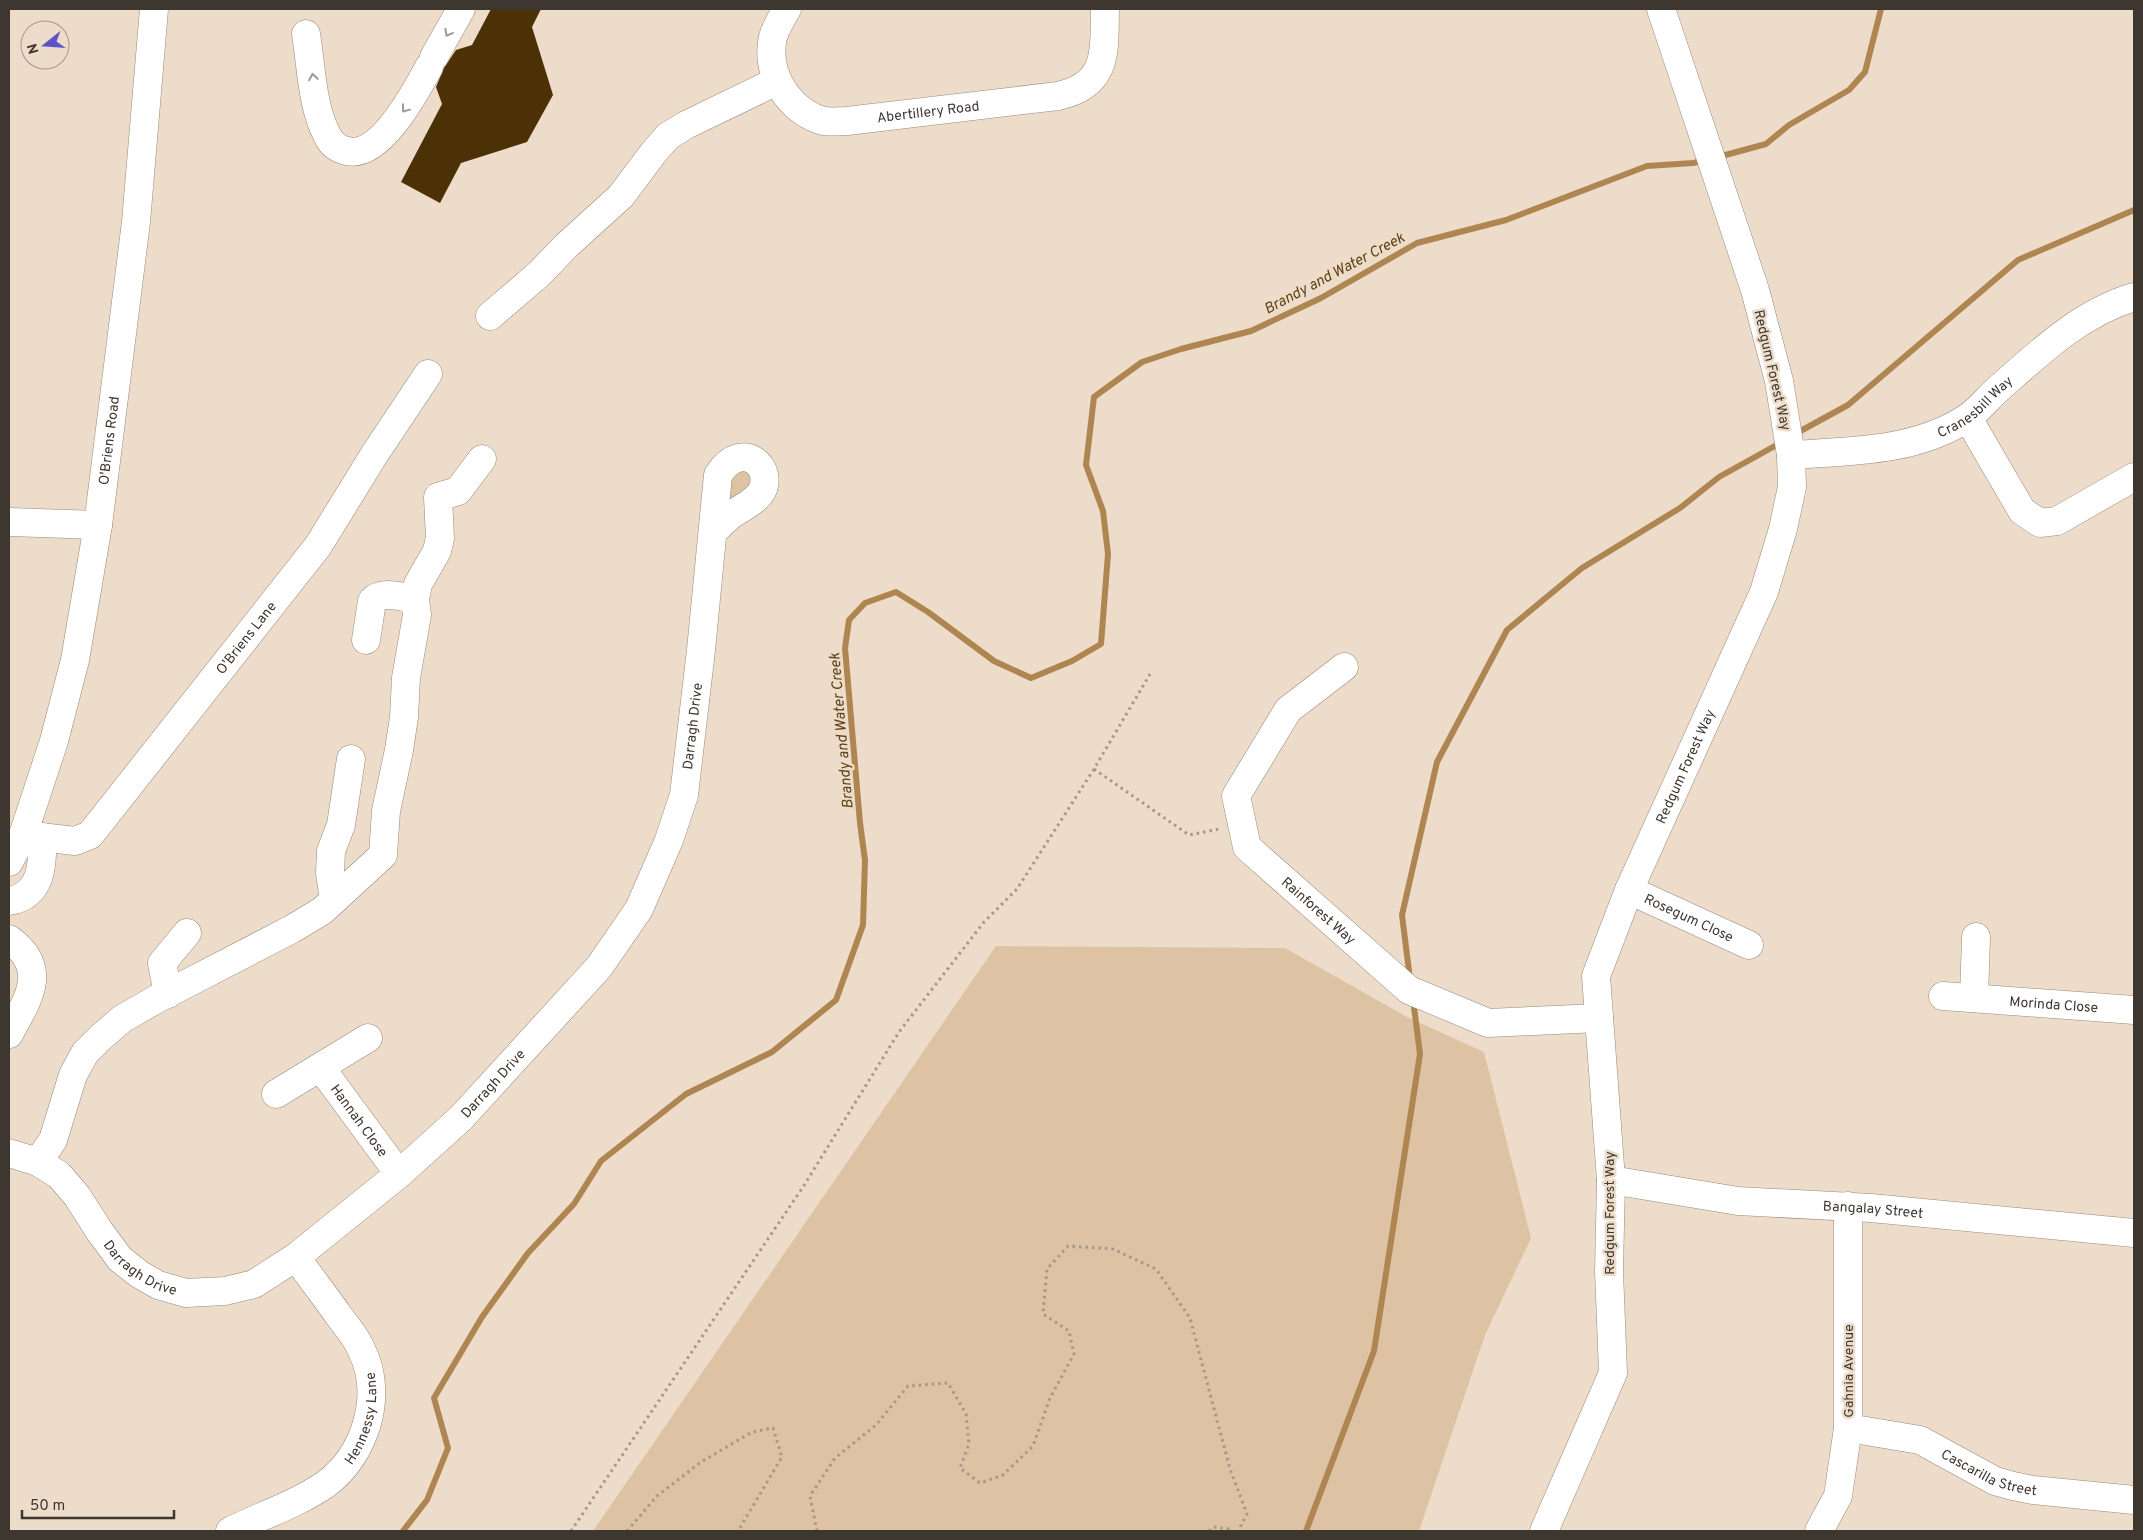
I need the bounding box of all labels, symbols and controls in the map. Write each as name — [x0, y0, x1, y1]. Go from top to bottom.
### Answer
north arrow — [20, 20, 70, 70]
one-way arrow — [444, 27, 454, 36]
text: N — [24, 41, 44, 56]
one-way arrow — [308, 72, 318, 81]
street label: Abertillery Road — [876, 98, 981, 127]
one-way arrow — [402, 103, 410, 112]
water label: Brandy and Water Creek — [1261, 229, 1409, 319]
street label: Redgum Forest Way — [1749, 308, 1794, 432]
street label: Cranesbill Way — [1935, 373, 2017, 442]
street label: O'Briens Road — [96, 396, 124, 486]
street label: O'Briens Lane — [213, 599, 281, 678]
water label: Brandy and Water Creek — [826, 652, 859, 810]
street label: Darragh Drive — [680, 682, 707, 771]
street label: Redgum Forest Way — [1653, 707, 1720, 827]
street label: Rainforest Way — [1277, 874, 1358, 949]
street label: Rosegum Close — [1641, 891, 1736, 947]
street label: Morinda Close — [2009, 994, 2099, 1017]
street label: Darragh Drive — [458, 1046, 530, 1122]
street label: Hannah Close — [326, 1082, 391, 1161]
street label: Redgum Forest Way — [1602, 1151, 1619, 1275]
street label: Bangalay Street — [1822, 1198, 1924, 1223]
street label: Darragh Drive — [99, 1237, 179, 1300]
street label: Gahnia Avenue — [1841, 1324, 1858, 1418]
street label: Hennessy Lane — [342, 1371, 381, 1469]
street label: Cascarilla Street — [1938, 1446, 2038, 1500]
scale bar — [22, 1488, 175, 1520]
text: 50 m — [30, 1497, 65, 1516]

